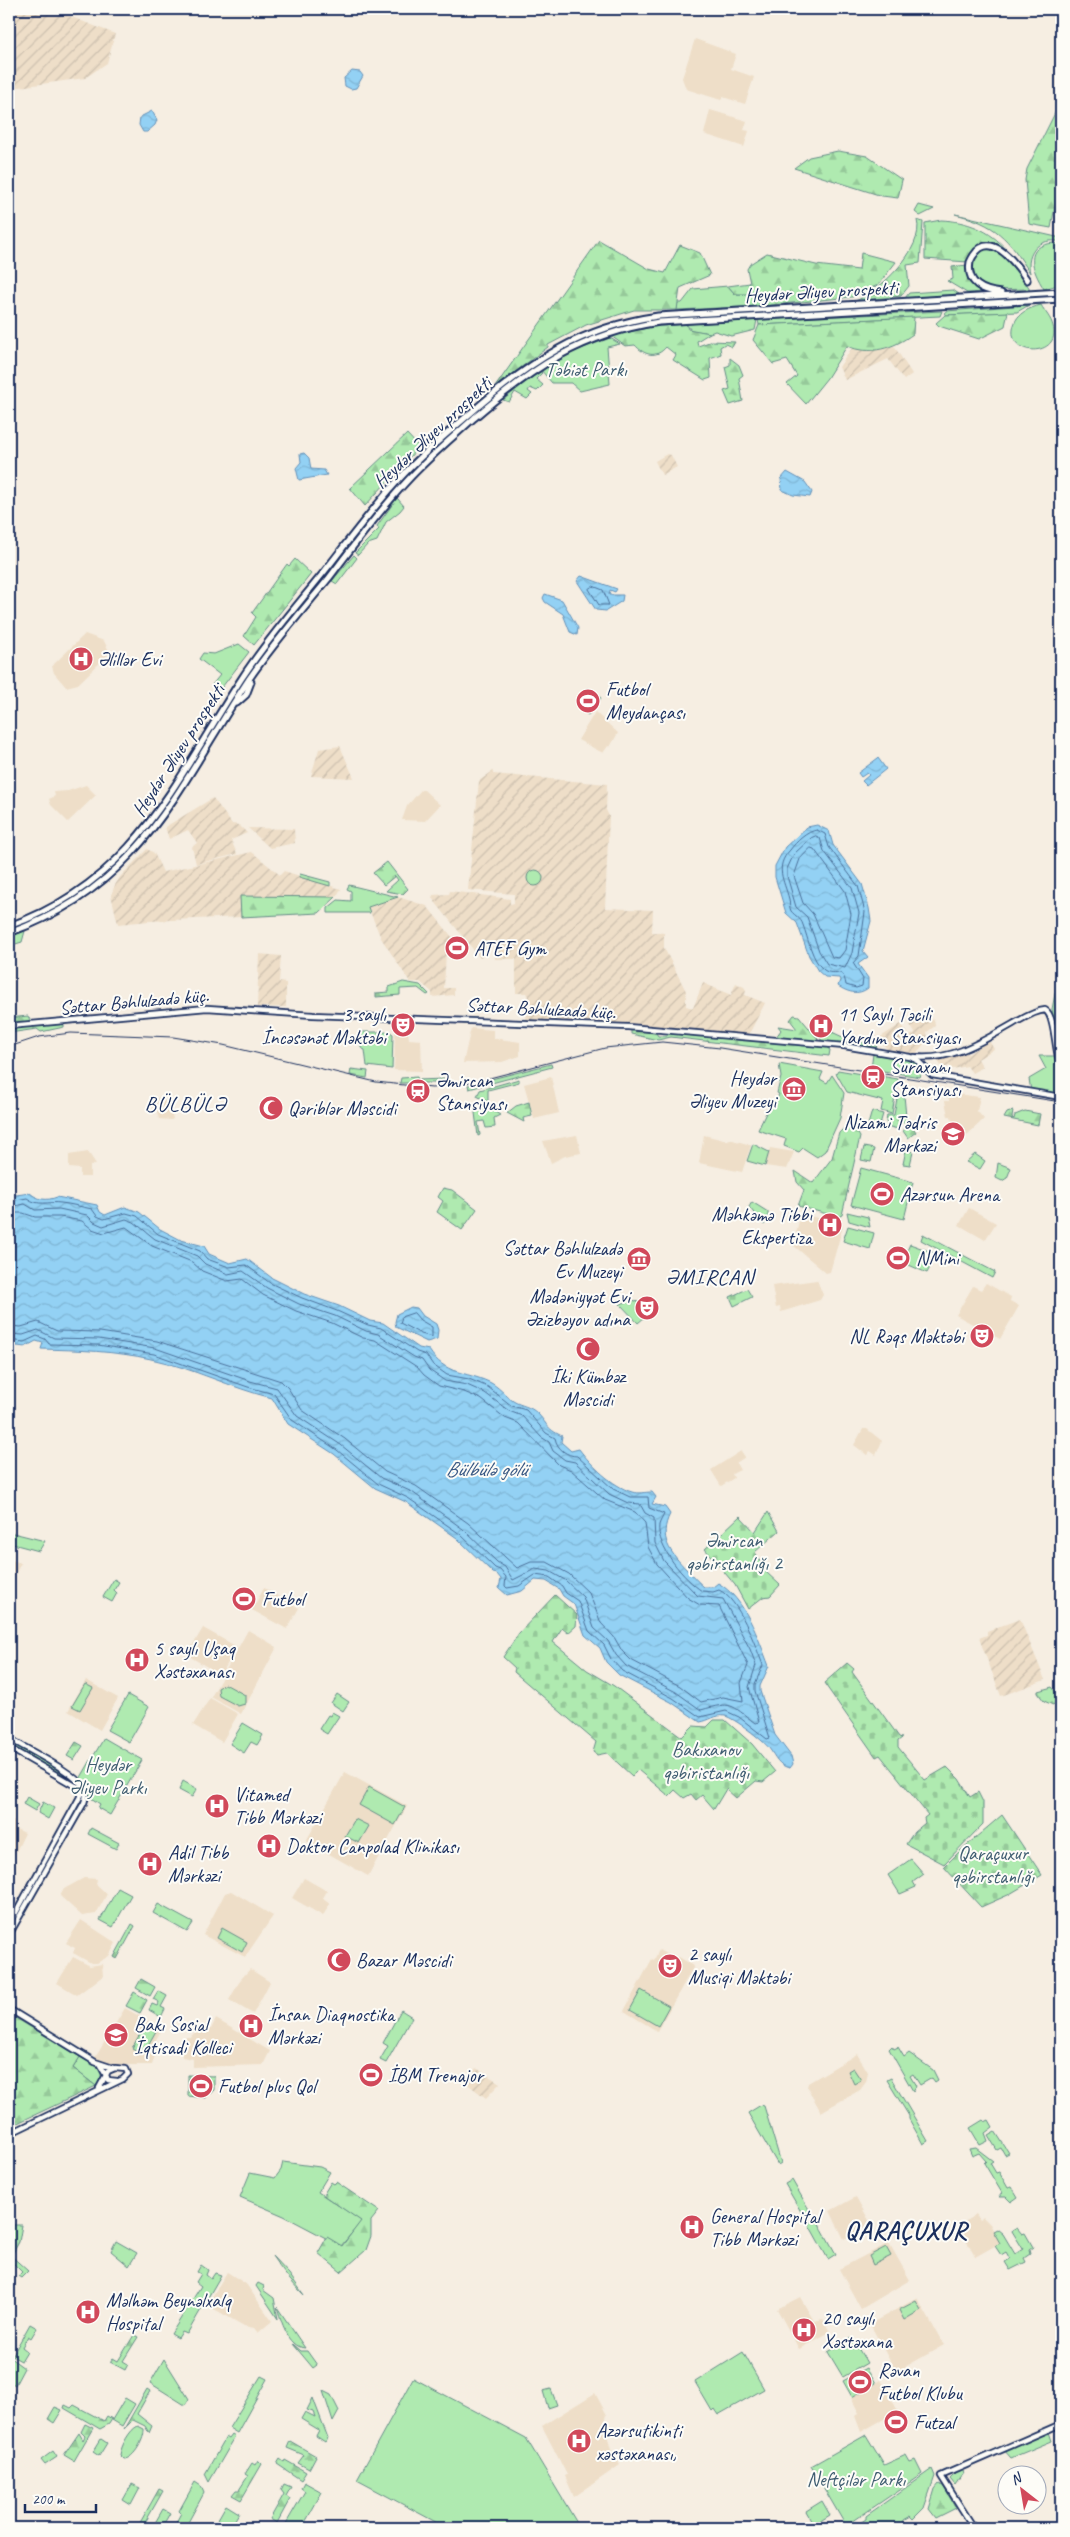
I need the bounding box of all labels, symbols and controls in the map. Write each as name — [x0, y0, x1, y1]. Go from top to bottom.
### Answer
street label: Heydər Əliyev prospekti — [744, 275, 900, 308]
park label: Təbiət Parkı — [545, 357, 628, 382]
street label: Heydər Əliyev prospekti — [368, 369, 499, 494]
hospital icon: Əlillər Evi — [68, 646, 94, 672]
place label: Əlillər Evi — [98, 647, 164, 672]
street label: Heydər Əliyev prospekti — [126, 677, 232, 821]
place label: Futbol Meydançası — [606, 677, 686, 725]
sports icon: Futbol Meydançası — [575, 688, 601, 714]
sports icon: ATEF Gym — [444, 935, 470, 961]
place label: ATEF Gym — [474, 936, 548, 961]
street label: Səttar Bəhlulzadə küç. — [58, 983, 210, 1020]
street label: Səttar Bəhlulzadə küç. — [465, 992, 616, 1025]
place label: 3 saylı İncəsənət Məktəbi — [261, 1002, 388, 1050]
place label: 11 Saylı Təcili Yardım Stansiyası — [838, 1002, 962, 1050]
theatre icon: 3 saylı İncəsənət Məktəbi — [390, 1012, 416, 1038]
hospital icon: 11 Saylı Təcili Yardım Stansiyası — [808, 1013, 834, 1039]
place label: Suraxanı Stansiyası — [890, 1054, 962, 1102]
station icon: Suraxanı Stansiyası — [860, 1064, 886, 1090]
place label: Heydər Əliyev Muzeyi — [689, 1066, 778, 1114]
place label: Əmircan Stansiyası — [436, 1068, 508, 1116]
museum icon: Heydər Əliyev Muzeyi — [781, 1076, 807, 1102]
station icon: Əmircan Stansiyası — [405, 1078, 431, 1104]
district label: BÜLBÜLƏ — [145, 1090, 228, 1118]
mosque icon: Qəriblər Məscidi — [258, 1095, 284, 1121]
place label: Qəriblər Məscidi — [288, 1096, 399, 1121]
place label: Nizami Tədris Mərkəzi — [843, 1110, 938, 1158]
school or university icon: Nizami Tədris Mərkəzi — [940, 1121, 966, 1147]
sports icon: Azərsun Arena — [869, 1181, 895, 1207]
place label: Azərsun Arena — [900, 1182, 1001, 1207]
place label: Məhkəmə Tibbi Ekspertiza — [711, 1202, 814, 1250]
hospital icon: Məhkəmə Tibbi Ekspertiza — [817, 1212, 843, 1238]
place label: Səttar Bəhlulzadə Ev Muzeyi — [503, 1236, 624, 1284]
sports icon: NMini — [885, 1245, 911, 1271]
museum icon: Səttar Bəhlulzadə Ev Muzeyi — [626, 1246, 652, 1272]
place label: NMini — [916, 1246, 961, 1271]
district label: ƏMIRCAN — [666, 1263, 757, 1291]
place label: Mədəniyyət Evi Əzizbəyov adına — [526, 1284, 632, 1332]
theatre icon: Mədəniyyət Evi Əzizbəyov adına — [634, 1295, 660, 1321]
theatre icon: NL Rəqs Məktəbi — [969, 1323, 995, 1349]
place label: NL Rəqs Məktəbi — [849, 1324, 966, 1349]
mosque icon: İki Kümbəz Məscidi — [575, 1336, 601, 1362]
place label: İki Kümbəz Məscidi — [551, 1364, 628, 1412]
water label: Bülbülə gölü — [446, 1456, 532, 1482]
park label: Əmircan qəbirstanlığı 2 — [686, 1528, 784, 1576]
sports icon: Futbol — [231, 1586, 257, 1612]
place label: Futbol — [262, 1587, 308, 1612]
place label: 5 saylı Uşaq Xəstəxanası — [154, 1636, 236, 1684]
hospital icon: 5 saylı Uşaq Xəstəxanası — [124, 1647, 150, 1673]
park label: Bakıxanov qəbiristanlığı — [663, 1737, 750, 1785]
park label: Heydər Əliyev Parkı — [70, 1752, 148, 1800]
place label: Vitamed Tibb Mərkəzi — [234, 1782, 324, 1830]
hospital icon: Vitamed Tibb Mərkəzi — [204, 1793, 230, 1819]
hospital icon: Doktor Canpolad Klinikası — [256, 1833, 282, 1859]
place label: Doktor Canpolad Klinikası — [286, 1834, 460, 1859]
place label: Adil Tibb Mərkəzi — [168, 1840, 229, 1888]
park label: Qaraçuxur qəbirstanlığı — [952, 1841, 1035, 1889]
hospital icon: Adil Tibb Mərkəzi — [137, 1851, 163, 1877]
place label: 2 saylı Musiqi Məktəbi — [688, 1942, 792, 1990]
mosque icon: Bazar Məscidi — [326, 1947, 352, 1973]
place label: Bazar Məscidi — [356, 1948, 454, 1973]
theatre icon: 2 saylı Musiqi Məktəbi — [657, 1953, 683, 1979]
place label: İnsan Diaqnostika Mərkəzi — [268, 2002, 396, 2050]
place label: Bakı Sosial İqtisadi Kolleci — [134, 2012, 234, 2060]
hospital icon: İnsan Diaqnostika Mərkəzi — [238, 2013, 264, 2039]
school or university icon: Bakı Sosial İqtisadi Kolleci — [103, 2022, 129, 2048]
sports icon: İBM Trenajor — [358, 2062, 384, 2088]
place label: İBM Trenajor — [388, 2063, 485, 2088]
sports icon: Futbol plus Qol — [188, 2073, 214, 2099]
place label: Futbol plus Qol — [218, 2074, 319, 2099]
place label: General Hospital Tibb Mərkəzi — [710, 2204, 824, 2252]
hospital icon: General Hospital Tibb Mərkəzi — [679, 2214, 705, 2240]
district label: QARAÇUXUR — [845, 2215, 969, 2247]
place label: Məlhəm Beynəlxalq Hospital — [106, 2288, 232, 2336]
hospital icon: Məlhəm Beynəlxalq Hospital — [75, 2299, 101, 2325]
place label: 20 saylı Xəstəxana — [822, 2306, 894, 2354]
hospital icon: 20 saylı Xəstəxana — [791, 2317, 817, 2343]
place label: Rəvan Futbol Klubu — [878, 2358, 964, 2406]
sports icon: Rəvan Futbol Klubu — [847, 2369, 873, 2395]
sports icon: Futzal — [883, 2409, 909, 2435]
place label: Futzal — [914, 2410, 958, 2435]
place label: Azərsutikinti xəstəxanası, — [596, 2418, 684, 2466]
hospital icon: Azərsutikinti xəstəxanası, — [566, 2428, 592, 2454]
north arrow — [998, 2464, 1048, 2514]
park label: Neftçilər Parkı — [807, 2467, 907, 2492]
text: N — [1007, 2469, 1026, 2489]
scale bar — [25, 2482, 96, 2514]
text: 200 m — [32, 2490, 66, 2509]

